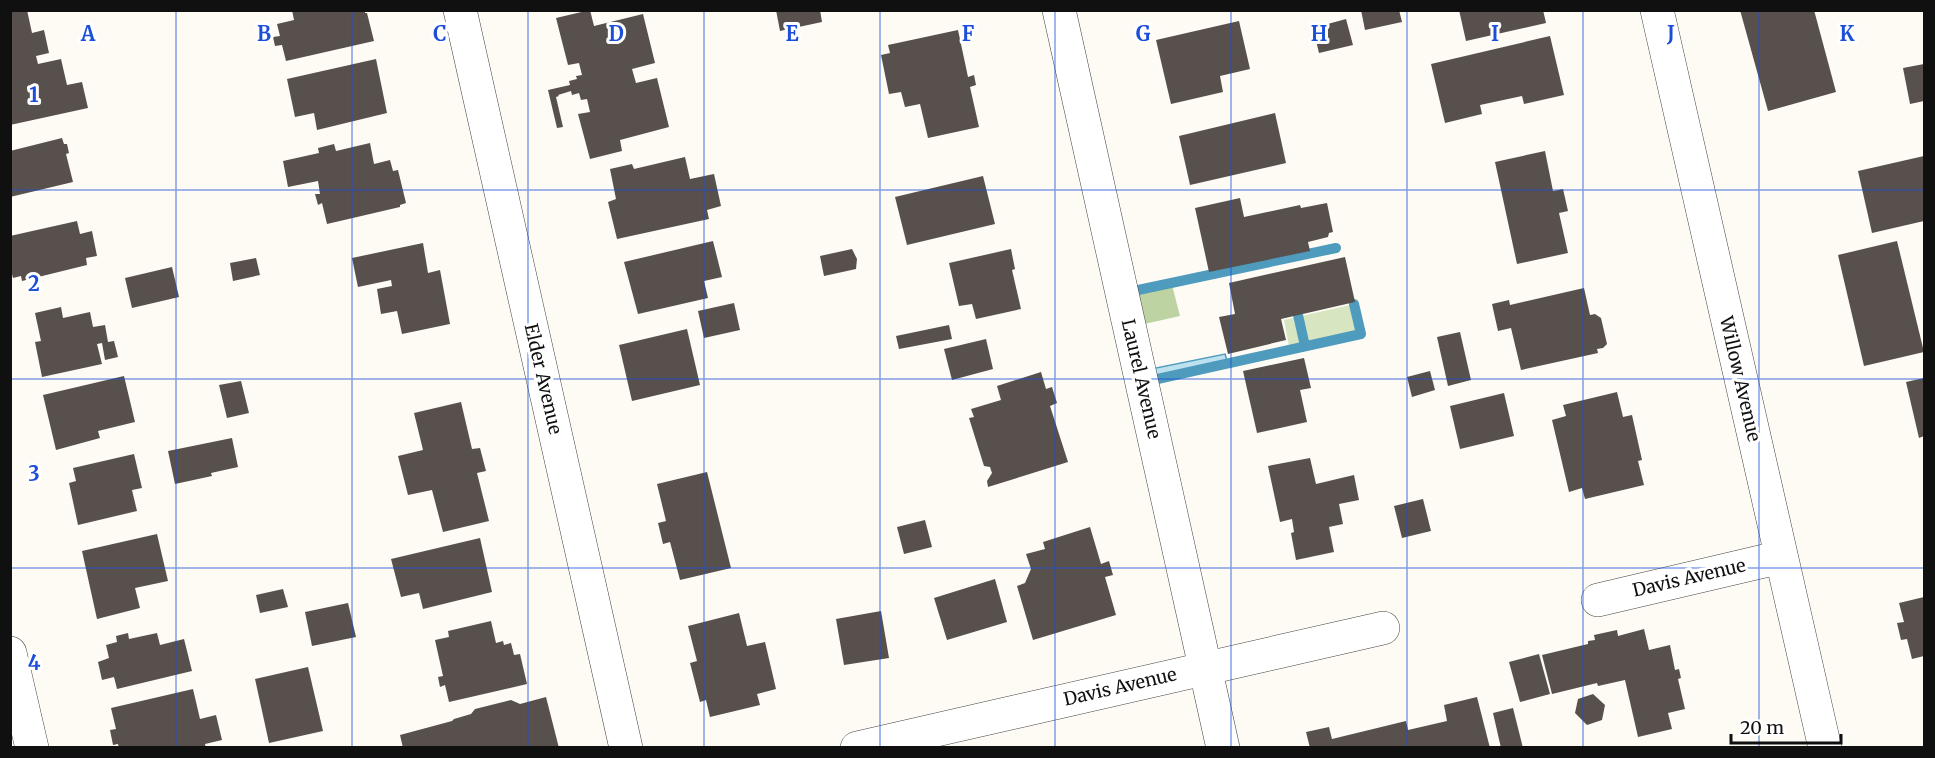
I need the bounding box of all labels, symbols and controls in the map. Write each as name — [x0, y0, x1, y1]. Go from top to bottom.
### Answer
text: A — [80, 21, 96, 46]
text: B — [257, 21, 271, 46]
text: C — [433, 21, 447, 46]
text: D — [608, 21, 624, 46]
text: E — [785, 21, 799, 46]
text: F — [962, 21, 975, 46]
text: G — [1136, 21, 1151, 46]
text: H — [1311, 21, 1327, 46]
text: I — [1491, 21, 1499, 46]
text: J — [1666, 21, 1675, 46]
text: K — [1840, 21, 1855, 46]
text: 1 — [29, 82, 39, 107]
text: 2 — [28, 271, 40, 296]
street label: Willow Avenue — [1715, 313, 1766, 444]
street label: Laurel Avenue — [1117, 317, 1166, 441]
street label: Elder Avenue — [520, 321, 567, 437]
text: 3 — [28, 461, 40, 486]
street label: Davis Avenue — [1630, 553, 1748, 602]
text: 4 — [28, 650, 41, 675]
street label: Davis Avenue — [1061, 662, 1179, 711]
scale bar — [1731, 707, 1840, 745]
text: 20 m — [1740, 716, 1784, 739]

